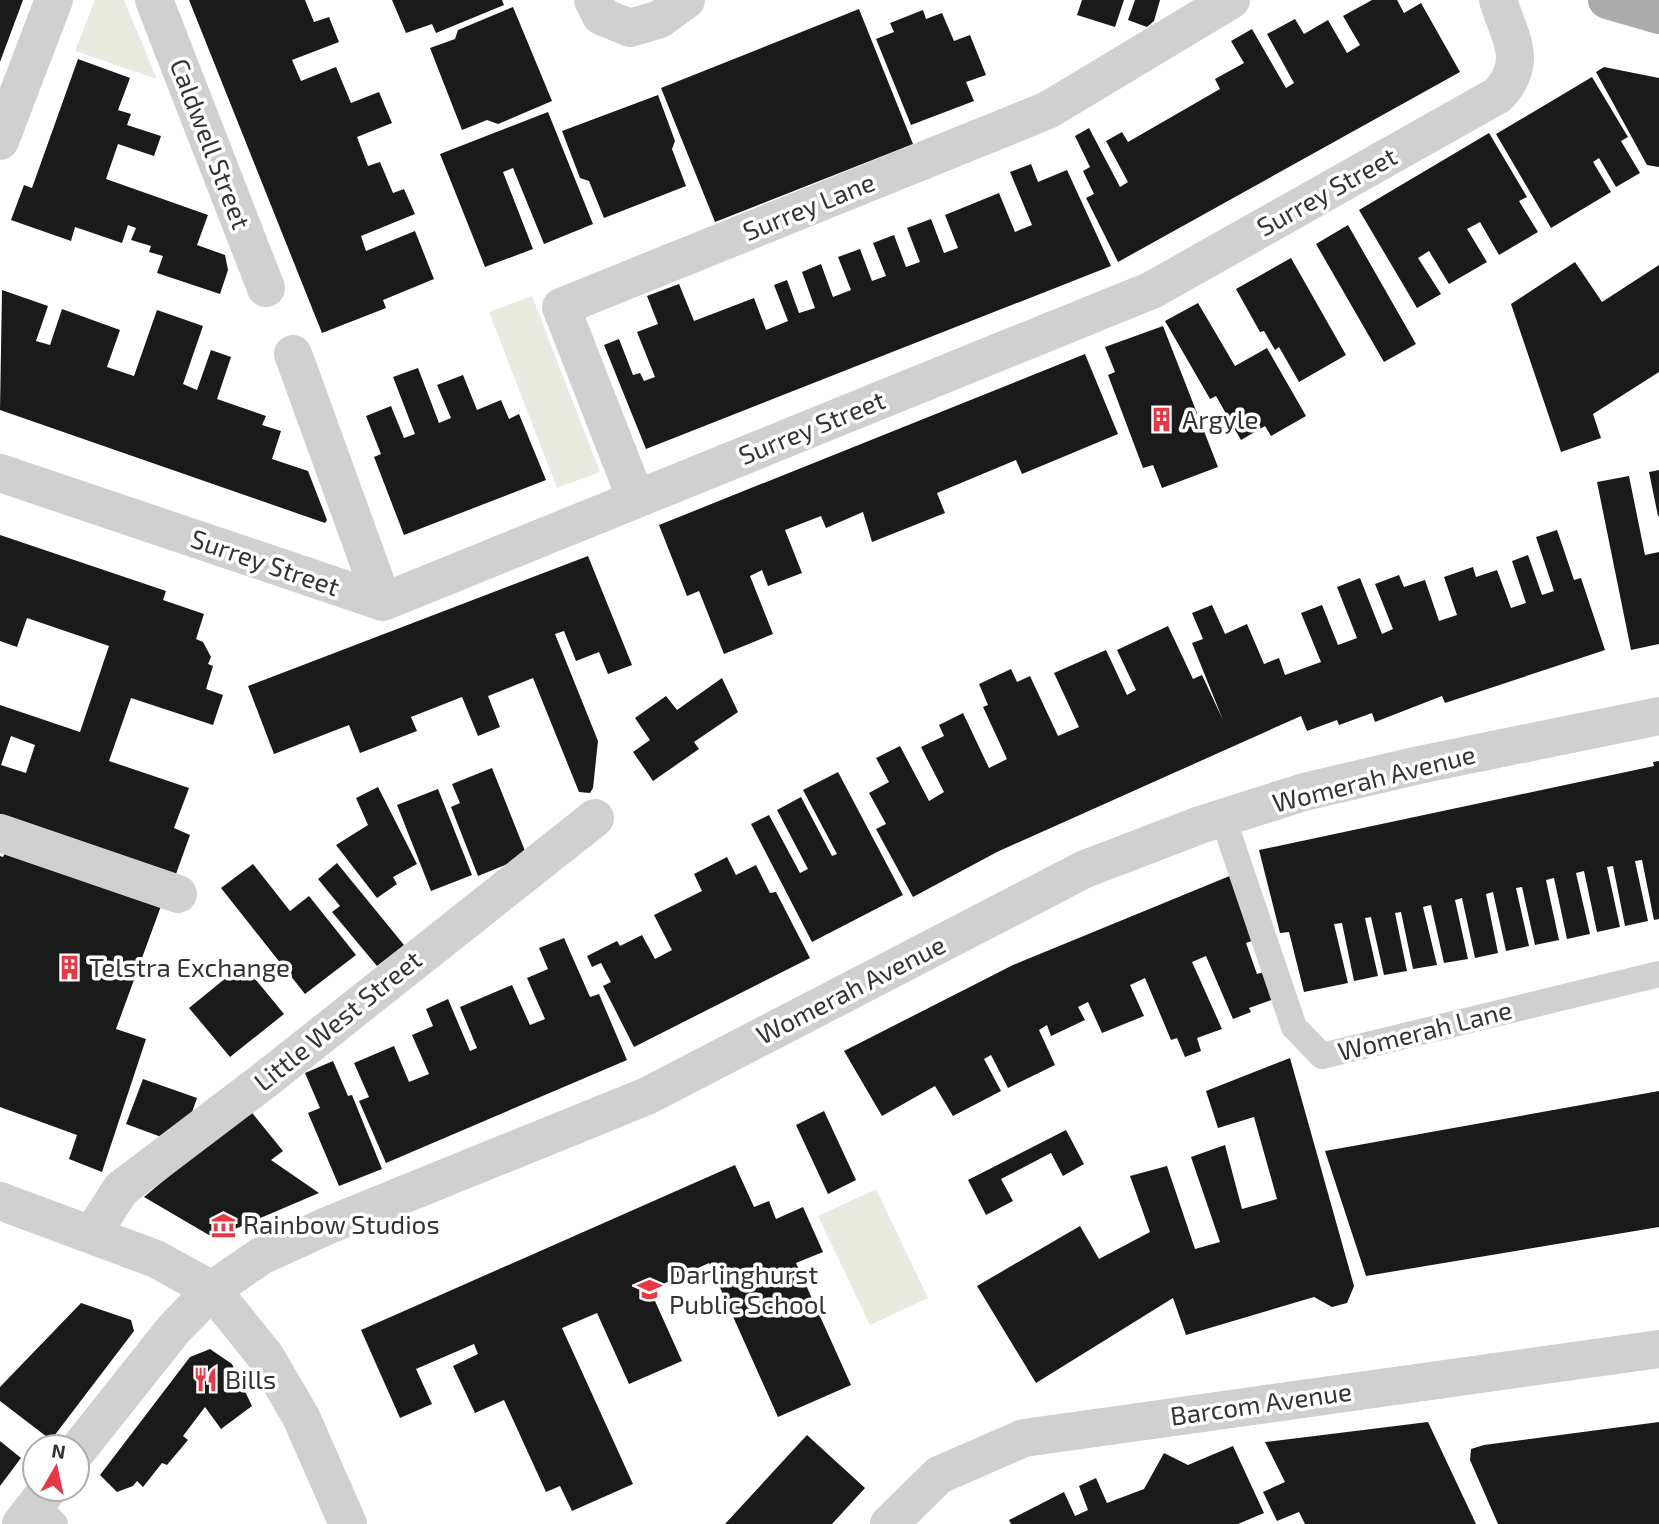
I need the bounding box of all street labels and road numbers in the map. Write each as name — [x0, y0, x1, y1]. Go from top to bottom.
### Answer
street label: Caldwell Street — [165, 54, 258, 233]
street label: Surrey Street — [1251, 140, 1402, 242]
street label: Surrey Lane — [738, 165, 879, 246]
street label: Surrey Street — [734, 383, 889, 470]
street label: Surrey Street — [187, 522, 344, 602]
street label: Womerah Avenue — [1269, 737, 1478, 818]
street label: Womerah Avenue — [751, 928, 950, 1050]
street label: Little West Street — [247, 943, 427, 1097]
street label: Womerah Lane — [1335, 993, 1515, 1066]
street label: Barcom Avenue — [1168, 1374, 1353, 1431]

